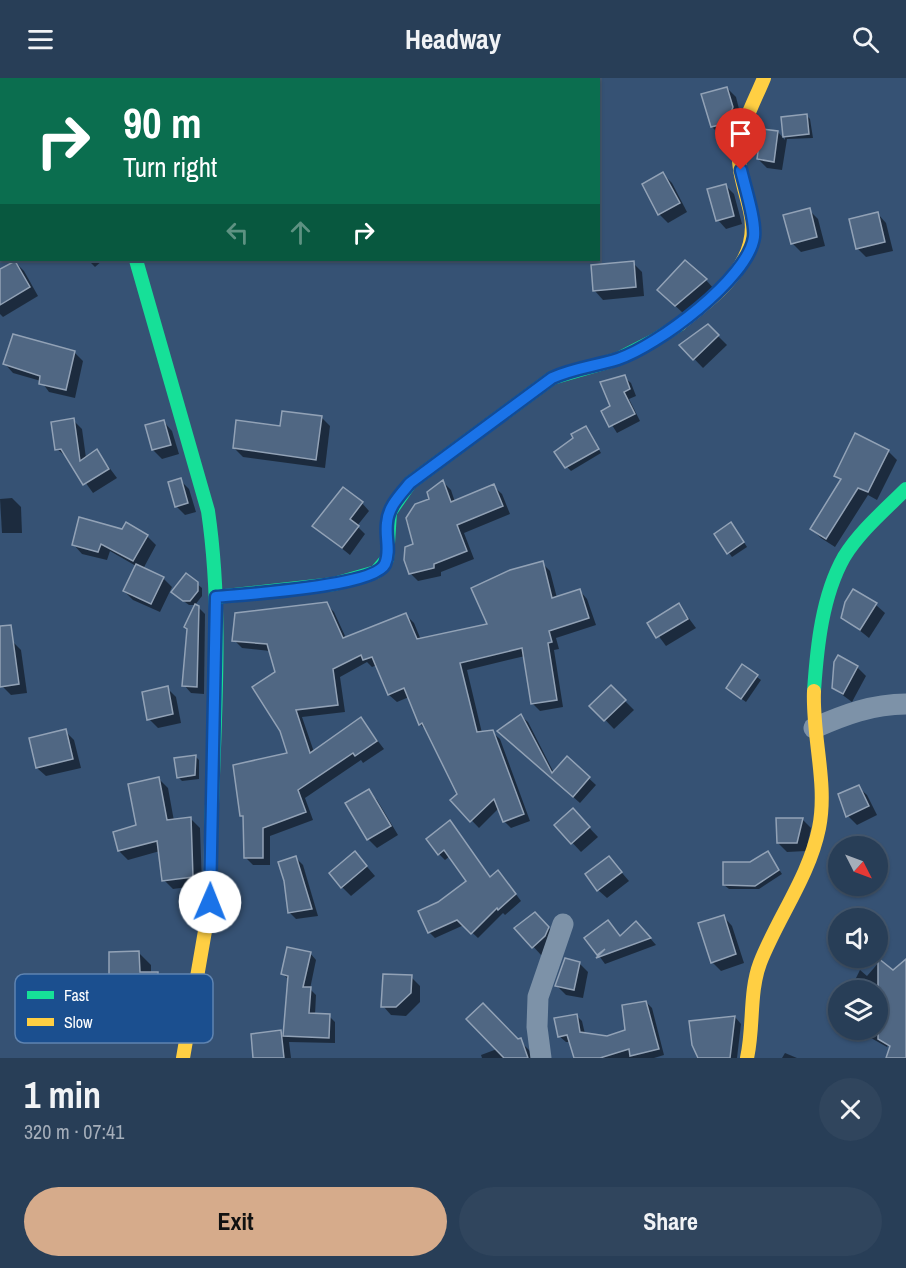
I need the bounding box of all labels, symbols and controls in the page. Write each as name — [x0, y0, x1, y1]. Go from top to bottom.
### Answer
text: Headway — [405, 21, 501, 57]
icon: menu — [24, 23, 57, 56]
icon: search — [849, 23, 882, 56]
text: 90 m — [123, 95, 202, 151]
icon: right — [24, 102, 102, 180]
pin — [715, 108, 766, 170]
icon: arrive — [724, 117, 757, 150]
text: Turn right — [123, 149, 217, 185]
icon: left — [221, 216, 254, 249]
icon: ahead — [284, 216, 317, 249]
icon: right — [347, 216, 380, 249]
north arrow — [828, 836, 888, 896]
map controls — [828, 836, 888, 1040]
position arrow — [178, 870, 242, 934]
button: sound — [828, 908, 888, 968]
legend — [15, 974, 213, 1043]
button: layers — [828, 980, 888, 1040]
text: Fast — [64, 984, 89, 1006]
text: Slow — [64, 1011, 93, 1033]
text: 1 min — [24, 1071, 101, 1119]
button: close — [819, 1078, 882, 1141]
text: 320 m · 07:41 — [24, 1118, 124, 1145]
button: Exit — [24, 1187, 447, 1256]
button: Share — [459, 1187, 882, 1256]

